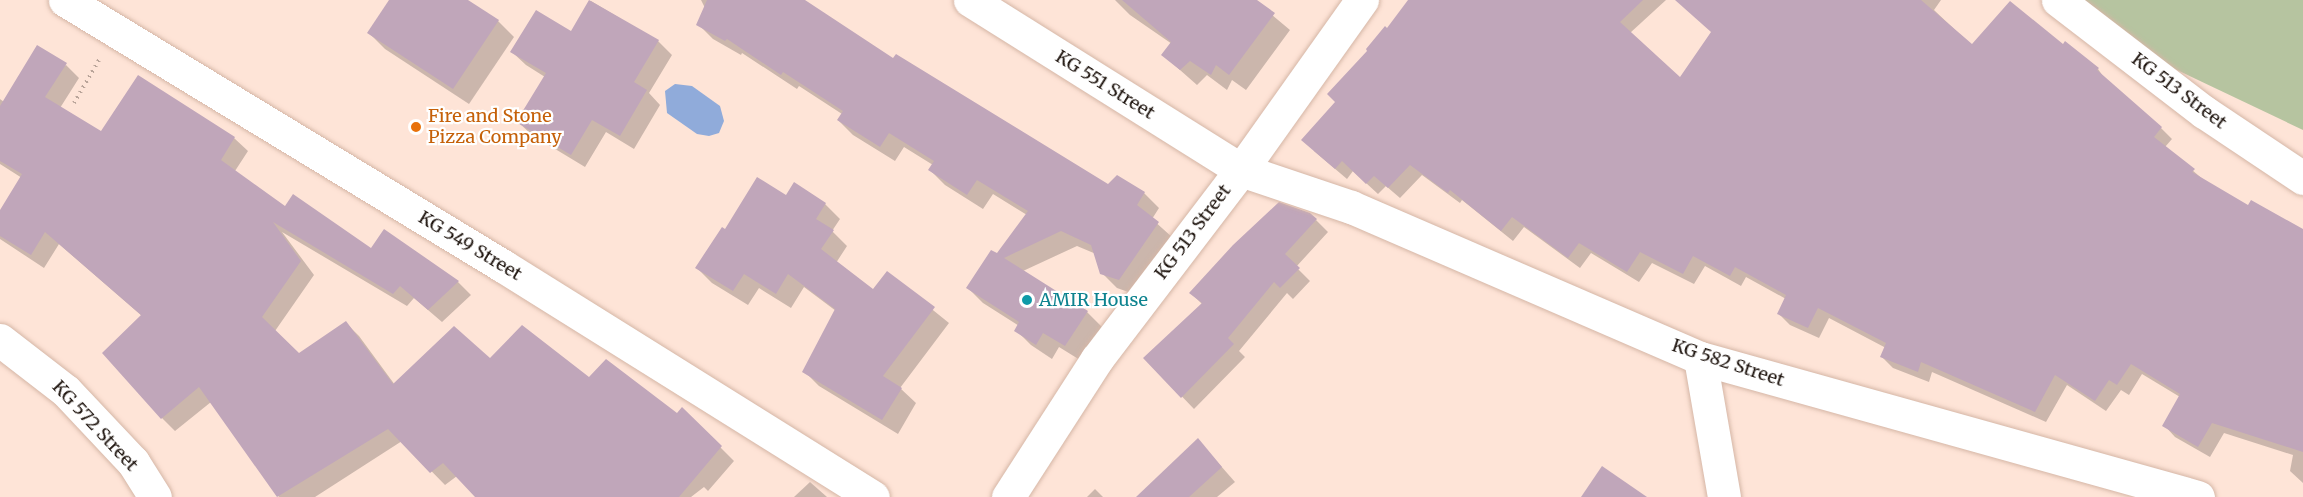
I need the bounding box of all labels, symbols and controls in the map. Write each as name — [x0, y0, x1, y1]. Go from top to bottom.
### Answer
street label: KG 551 Street — [1051, 46, 1159, 124]
street label: KG 513 Street — [2127, 48, 2231, 134]
place label: Fire and Stone Pizza Company — [428, 106, 562, 148]
marker: Fire and Stone Pizza Company — [409, 120, 423, 134]
street label: KG 513 Street — [1150, 180, 1236, 284]
street label: KG 549 Street — [415, 207, 525, 285]
place label: AMIR House — [1039, 289, 1148, 311]
marker: AMIR House — [1020, 293, 1034, 307]
street label: KG 582 Street — [1669, 335, 1787, 391]
street label: KG 572 Street — [48, 376, 142, 476]

